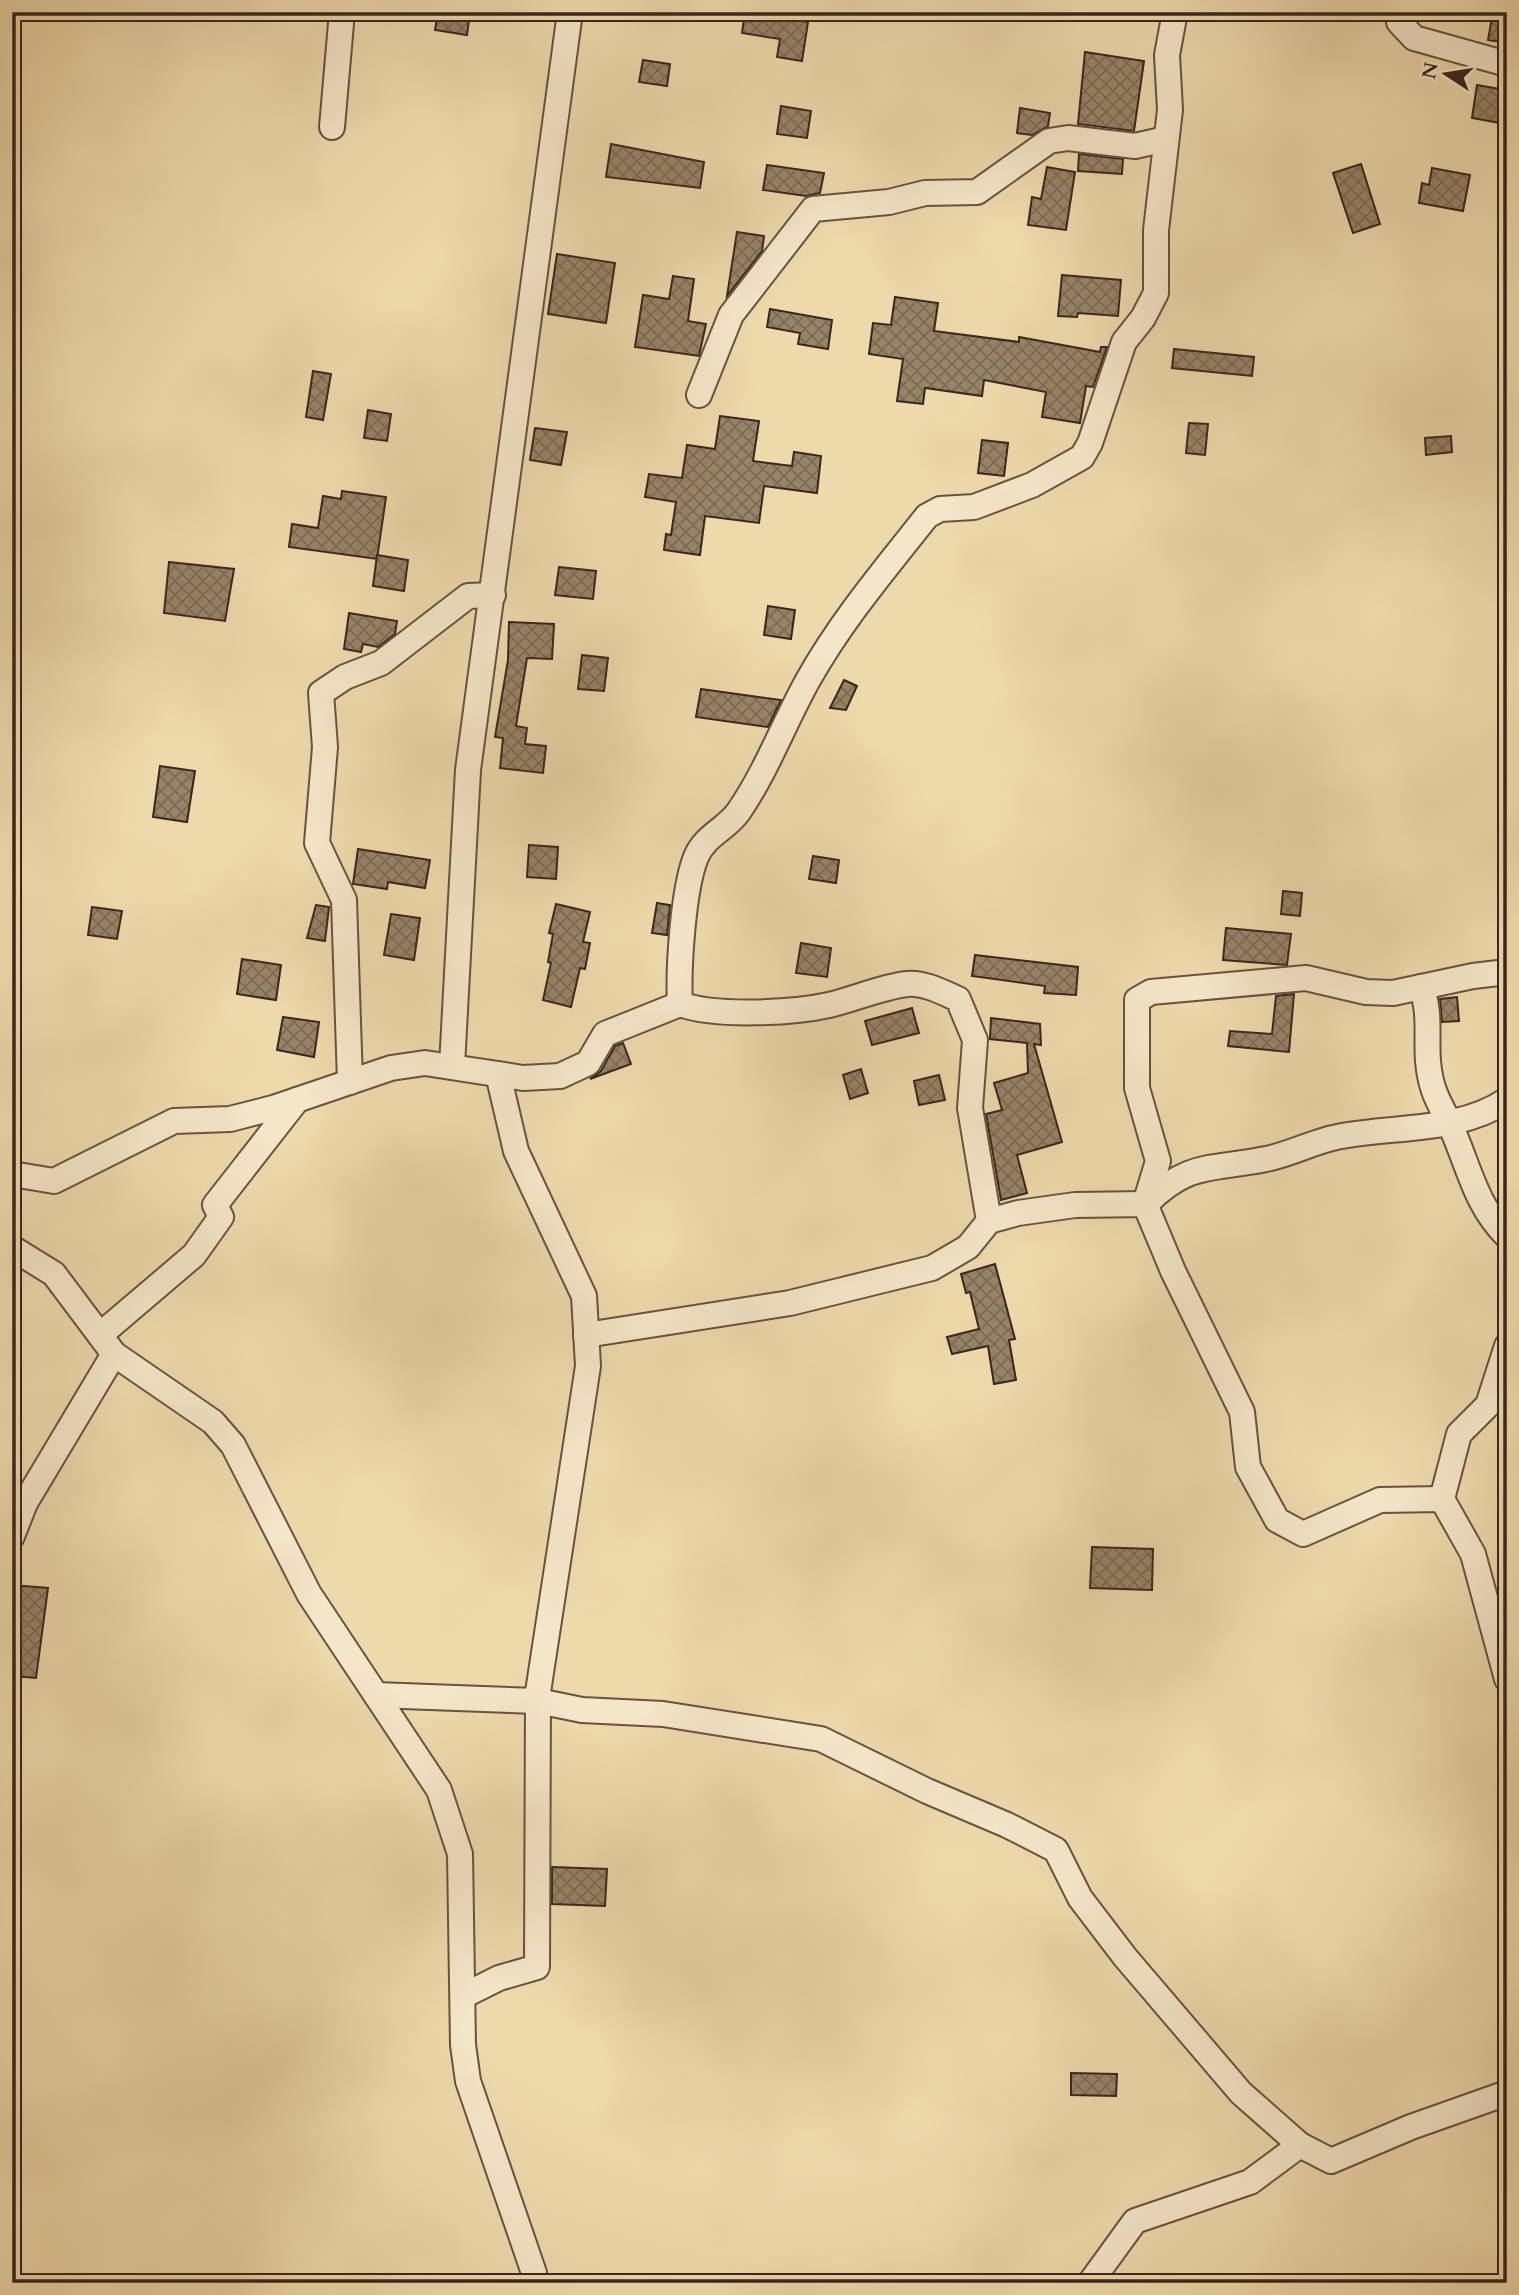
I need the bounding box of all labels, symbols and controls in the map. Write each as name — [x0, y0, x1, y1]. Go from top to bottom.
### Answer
north arrow — [1410, 38, 1480, 108]
text: N — [1416, 59, 1445, 81]

